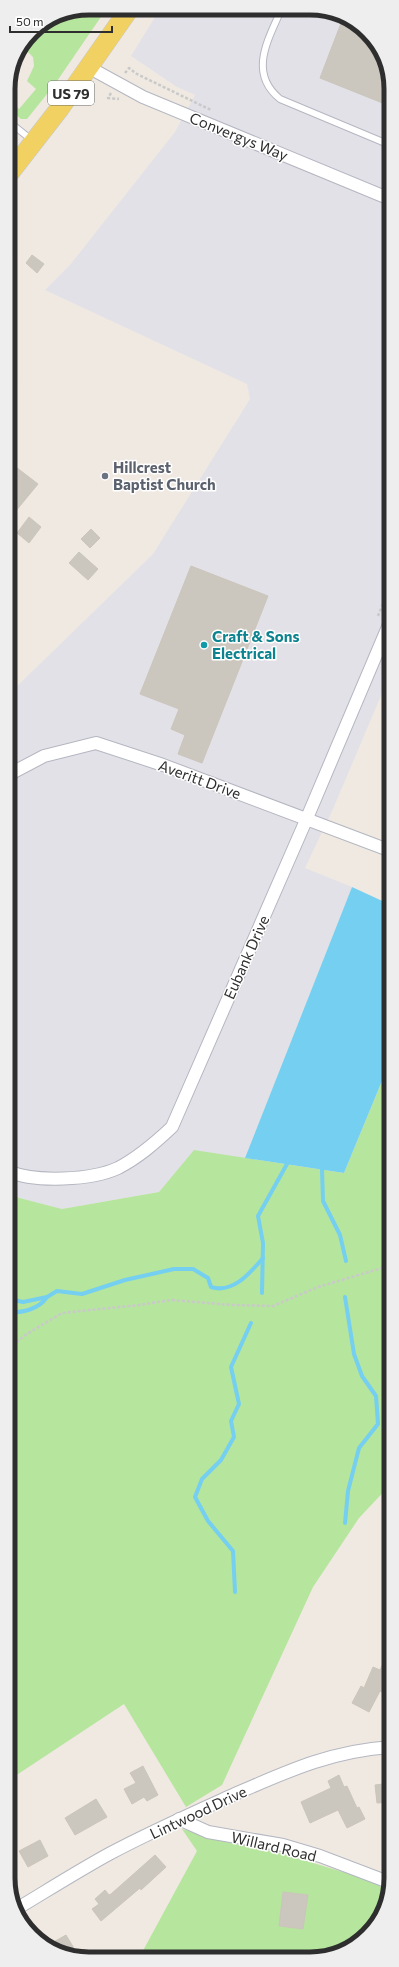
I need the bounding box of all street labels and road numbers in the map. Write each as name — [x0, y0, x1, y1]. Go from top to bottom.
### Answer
road number: US 79 — [48, 81, 94, 105]
street label: Convergys Way — [187, 108, 291, 164]
street label: Averitt Drive — [156, 756, 244, 802]
street label: Eubank Drive — [220, 912, 273, 1002]
street label: Lintwood Drive — [147, 1782, 249, 1842]
street label: Willard Road — [230, 1827, 318, 1865]

